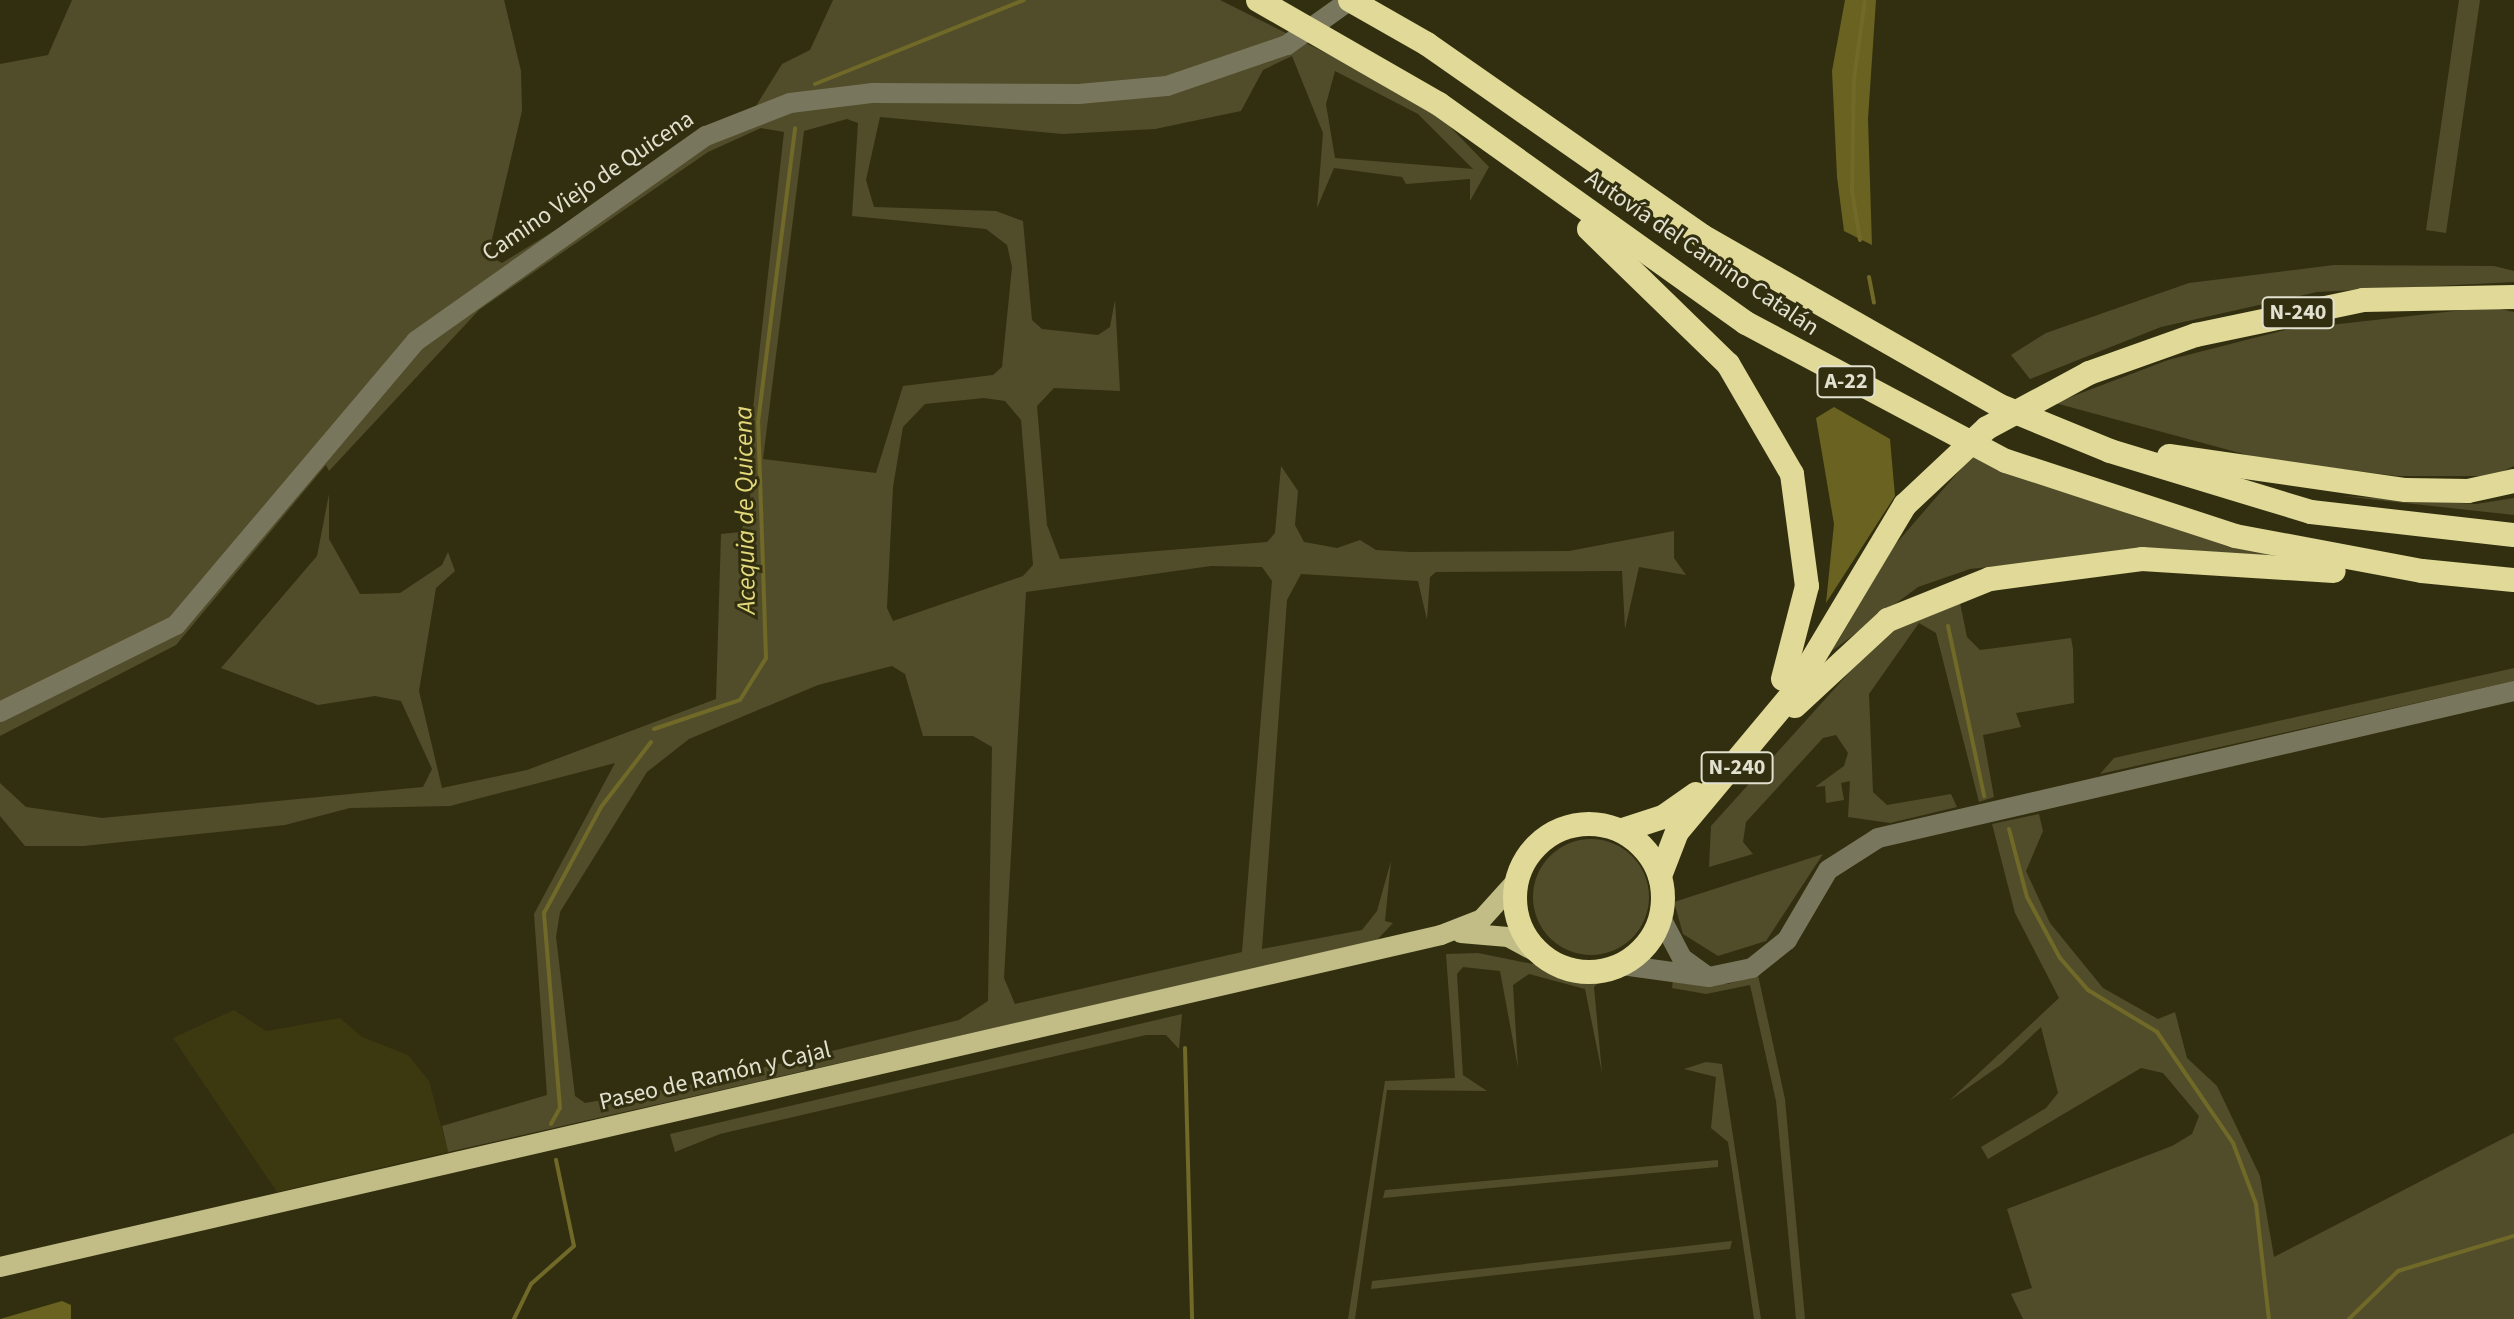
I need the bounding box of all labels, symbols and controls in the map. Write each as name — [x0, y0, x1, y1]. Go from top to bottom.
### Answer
street label: Camino Viejo de Quicena — [477, 104, 699, 268]
street label: Autovía del Camino Catalán — [1580, 164, 1824, 342]
road number: N-240 — [2260, 295, 2336, 331]
road number: A-22 — [1816, 364, 1876, 400]
water label: Acequia de Quicena — [728, 406, 762, 614]
road number: N-240 — [1699, 750, 1775, 786]
street label: Paseo de Ramón y Cajal — [596, 1035, 834, 1117]

